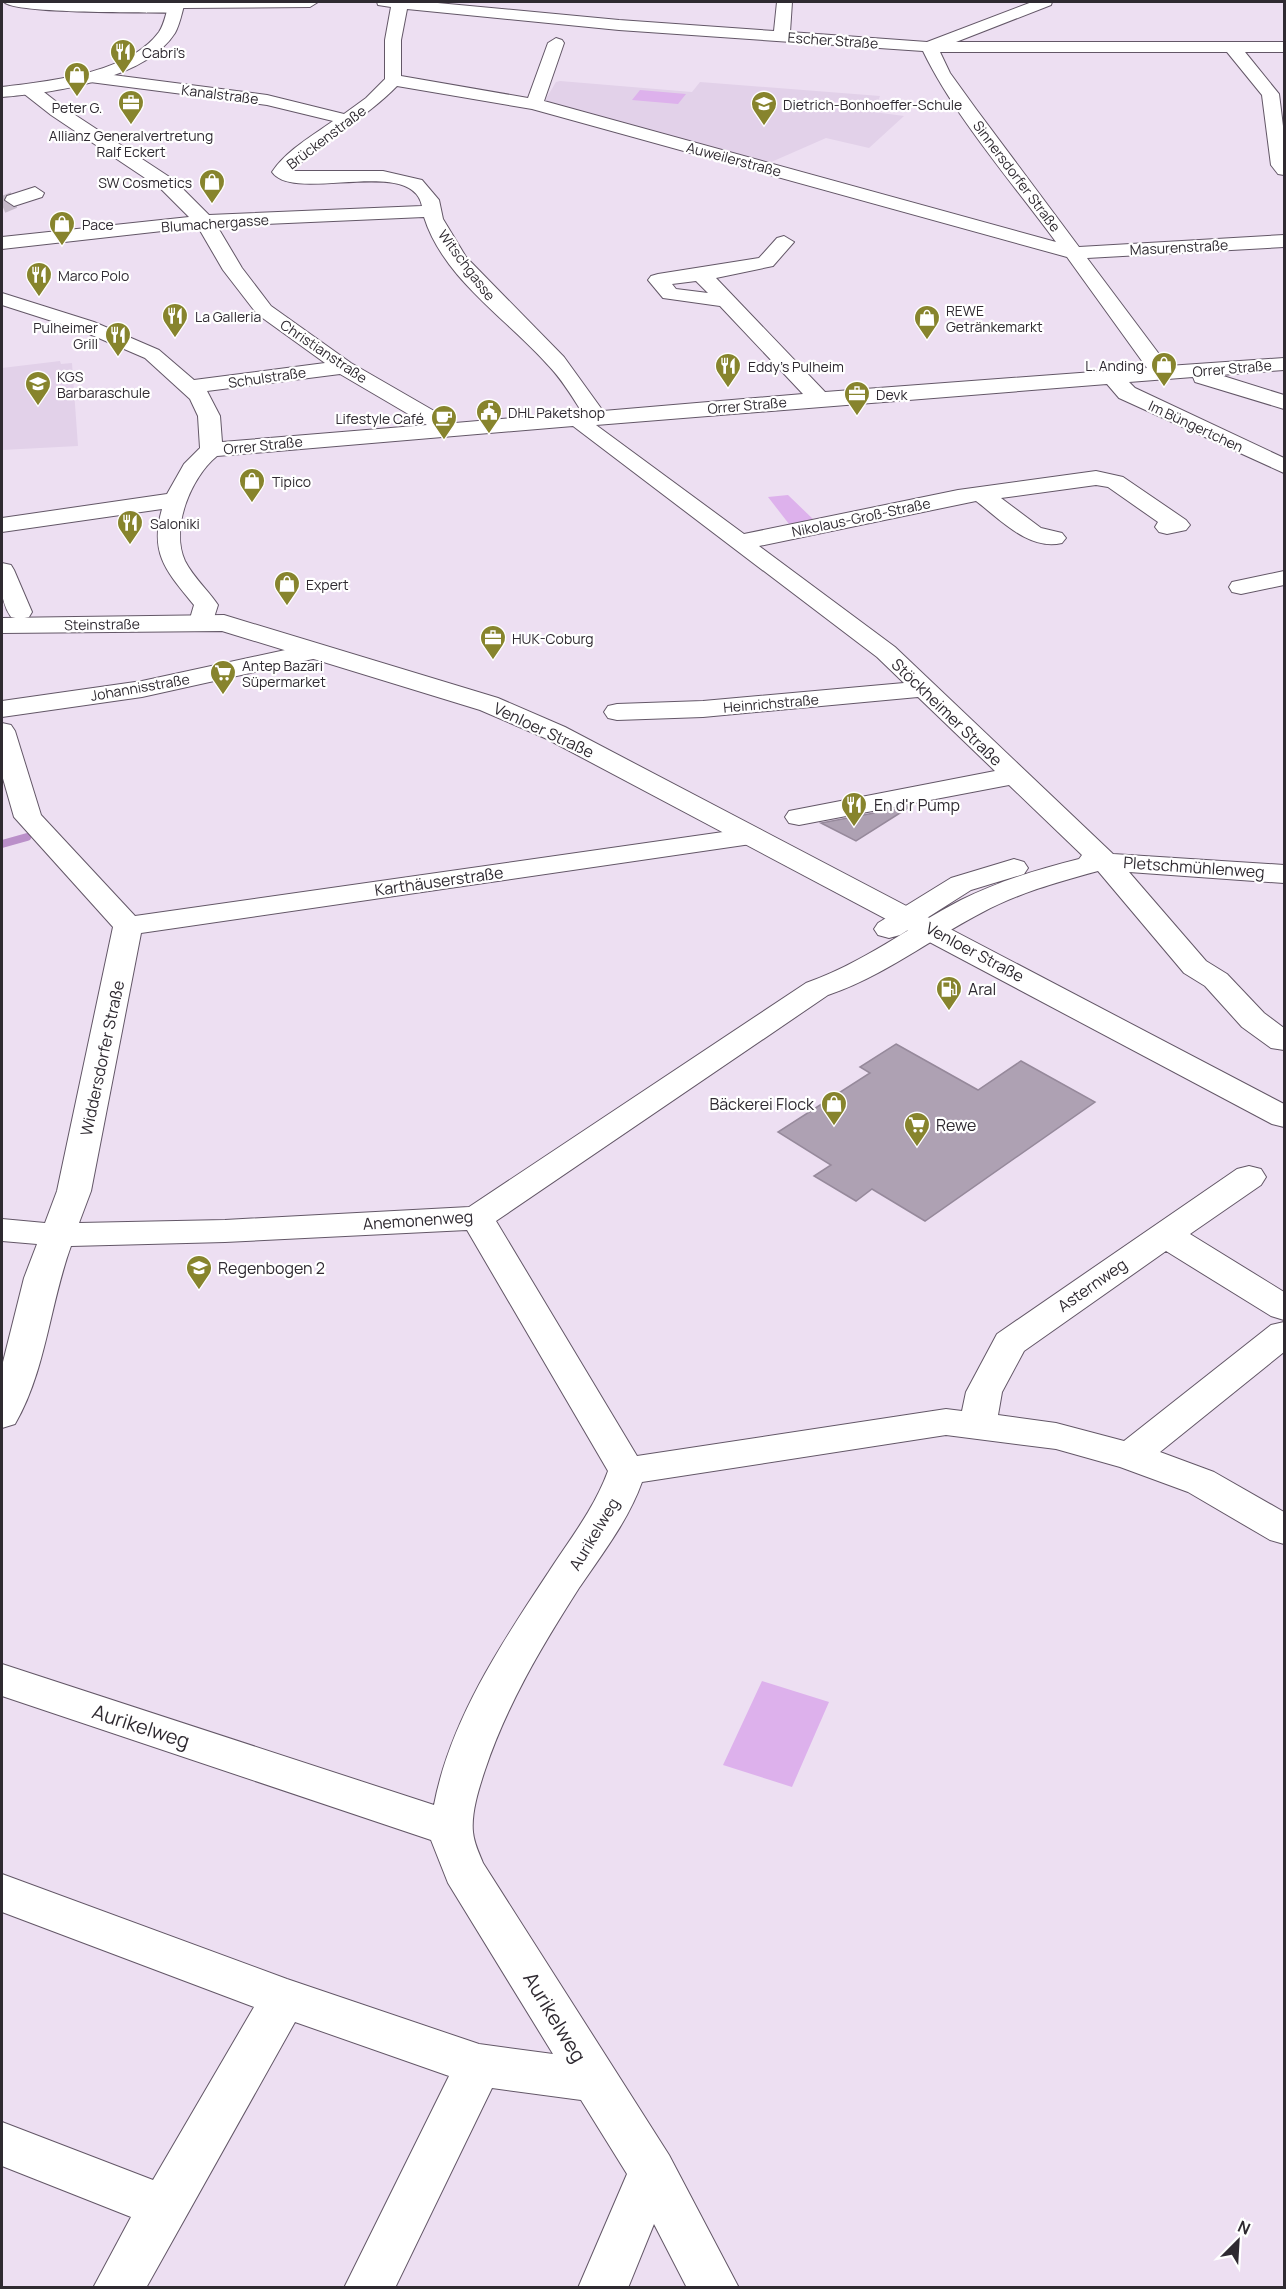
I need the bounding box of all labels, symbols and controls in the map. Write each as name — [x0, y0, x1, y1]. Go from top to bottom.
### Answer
street label: Escher Straße — [787, 27, 879, 53]
restaurant icon: Cabri's — [108, 37, 138, 75]
place label: Cabri's — [142, 43, 185, 62]
shop icon: Peter G. — [62, 60, 92, 98]
street label: Kanalstraße — [180, 80, 260, 108]
office icon: Allianz Generalvertretung Ralf Eckert — [116, 88, 146, 126]
school or university icon: Dietrich-Bonhoeffer-Schule — [749, 89, 779, 127]
place label: Dietrich-Bonhoeffer-Schule — [783, 95, 962, 114]
place label: Peter G. — [52, 98, 102, 117]
street label: Brückenstraße — [282, 101, 370, 173]
street label: Sinnersdorfer Straße — [969, 117, 1065, 235]
place label: Allianz Generalvertretung Ralf Eckert — [49, 126, 213, 161]
street label: Auweilerstraße — [685, 137, 783, 181]
shop icon: SW Cosmetics — [197, 167, 227, 205]
place label: SW Cosmetics — [98, 173, 192, 192]
shop icon: Pace — [47, 209, 77, 247]
street label: Blumachergasse — [161, 210, 269, 236]
place label: Pace — [82, 215, 114, 234]
street label: Witschgasse — [434, 226, 500, 304]
street label: Masurenstraße — [1129, 235, 1229, 259]
restaurant icon: Marco Polo — [24, 260, 54, 298]
place label: Marco Polo — [58, 266, 129, 285]
restaurant icon: La Galleria — [160, 301, 190, 339]
place label: REWE Getränkemarkt — [946, 301, 1043, 336]
shop icon: REWE Getränkemarkt — [912, 303, 942, 341]
place label: La Galleria — [195, 307, 261, 326]
street label: Christianstraße — [277, 315, 371, 387]
place label: Pulheimer Grill — [33, 318, 98, 353]
restaurant icon: Pulheimer Grill — [103, 320, 133, 358]
shop icon: L. Anding — [1149, 350, 1179, 388]
restaurant icon: Eddy's Pulheim — [713, 351, 743, 389]
street label: Orrer Straße — [1192, 355, 1272, 381]
place label: L. Anding — [1085, 356, 1144, 375]
place label: Eddy's Pulheim — [748, 357, 844, 376]
street label: Schulstraße — [227, 362, 307, 392]
place label: KGS Barbaraschule — [57, 367, 150, 402]
school or university icon: KGS Barbaraschule — [23, 369, 53, 407]
office icon: Devk — [842, 379, 872, 417]
place label: Devk — [876, 385, 908, 404]
street label: Orrer Straße — [707, 392, 787, 418]
street label: Im Büngertchen — [1146, 396, 1246, 456]
public building icon: DHL Paketshop — [474, 397, 504, 435]
cafe icon: Lifestyle Café — [429, 403, 459, 441]
place label: DHL Paketshop — [508, 403, 605, 422]
place label: Lifestyle Café — [335, 409, 424, 428]
street label: Orrer Straße — [222, 431, 304, 459]
shop icon: Tipico — [237, 466, 267, 504]
place label: Tipico — [272, 472, 311, 491]
street label: Nikolaus-Groß-Straße — [790, 493, 932, 541]
restaurant icon: Saloniki — [115, 508, 145, 546]
place label: Saloniki — [150, 514, 200, 533]
shop icon: Expert — [272, 569, 302, 607]
place label: Expert — [306, 575, 349, 594]
street label: Steinstraße — [64, 614, 140, 634]
office icon: HUK-Coburg — [478, 623, 508, 661]
place label: HUK-Coburg — [512, 629, 594, 648]
street label: Stöckheimer Straße — [887, 653, 1007, 771]
place label: Antep Bazari Süpermarket — [242, 656, 326, 691]
supermarket icon: Antep Bazari Süpermarket — [208, 658, 238, 696]
street label: Johannisstraße — [89, 669, 191, 705]
street label: Heinrichstraße — [722, 689, 820, 717]
street label: Venloer Straße — [490, 697, 598, 763]
restaurant icon: En d'r Pump — [839, 790, 869, 828]
place label: En d'r Pump — [874, 794, 960, 816]
street label: Pletschmühlenweg — [1123, 851, 1265, 883]
street label: Karthäuserstraße — [373, 861, 505, 901]
street label: Venloer Straße — [922, 917, 1028, 987]
fuel station icon: Aral — [934, 974, 964, 1012]
street label: Widdersdorfer Straße — [75, 978, 129, 1138]
place label: Aral — [968, 978, 996, 1000]
shop icon: Bäckerei Flock — [819, 1089, 849, 1127]
place label: Bäckerei Flock — [709, 1093, 815, 1115]
supermarket icon: Rewe — [902, 1110, 932, 1148]
place label: Rewe — [936, 1114, 976, 1136]
street label: Anemonenweg — [362, 1205, 474, 1235]
school or university icon: Regenbogen 2 — [184, 1253, 214, 1291]
street label: Asternweg — [1053, 1253, 1131, 1317]
place label: Regenbogen 2 — [218, 1257, 325, 1279]
street label: Aurikelweg — [564, 1494, 624, 1574]
street label: Aurikelweg — [89, 1698, 193, 1754]
street label: Aurikelweg — [517, 1967, 593, 2067]
north arrow — [1208, 2211, 1268, 2271]
text: N — [1234, 2215, 1254, 2240]

